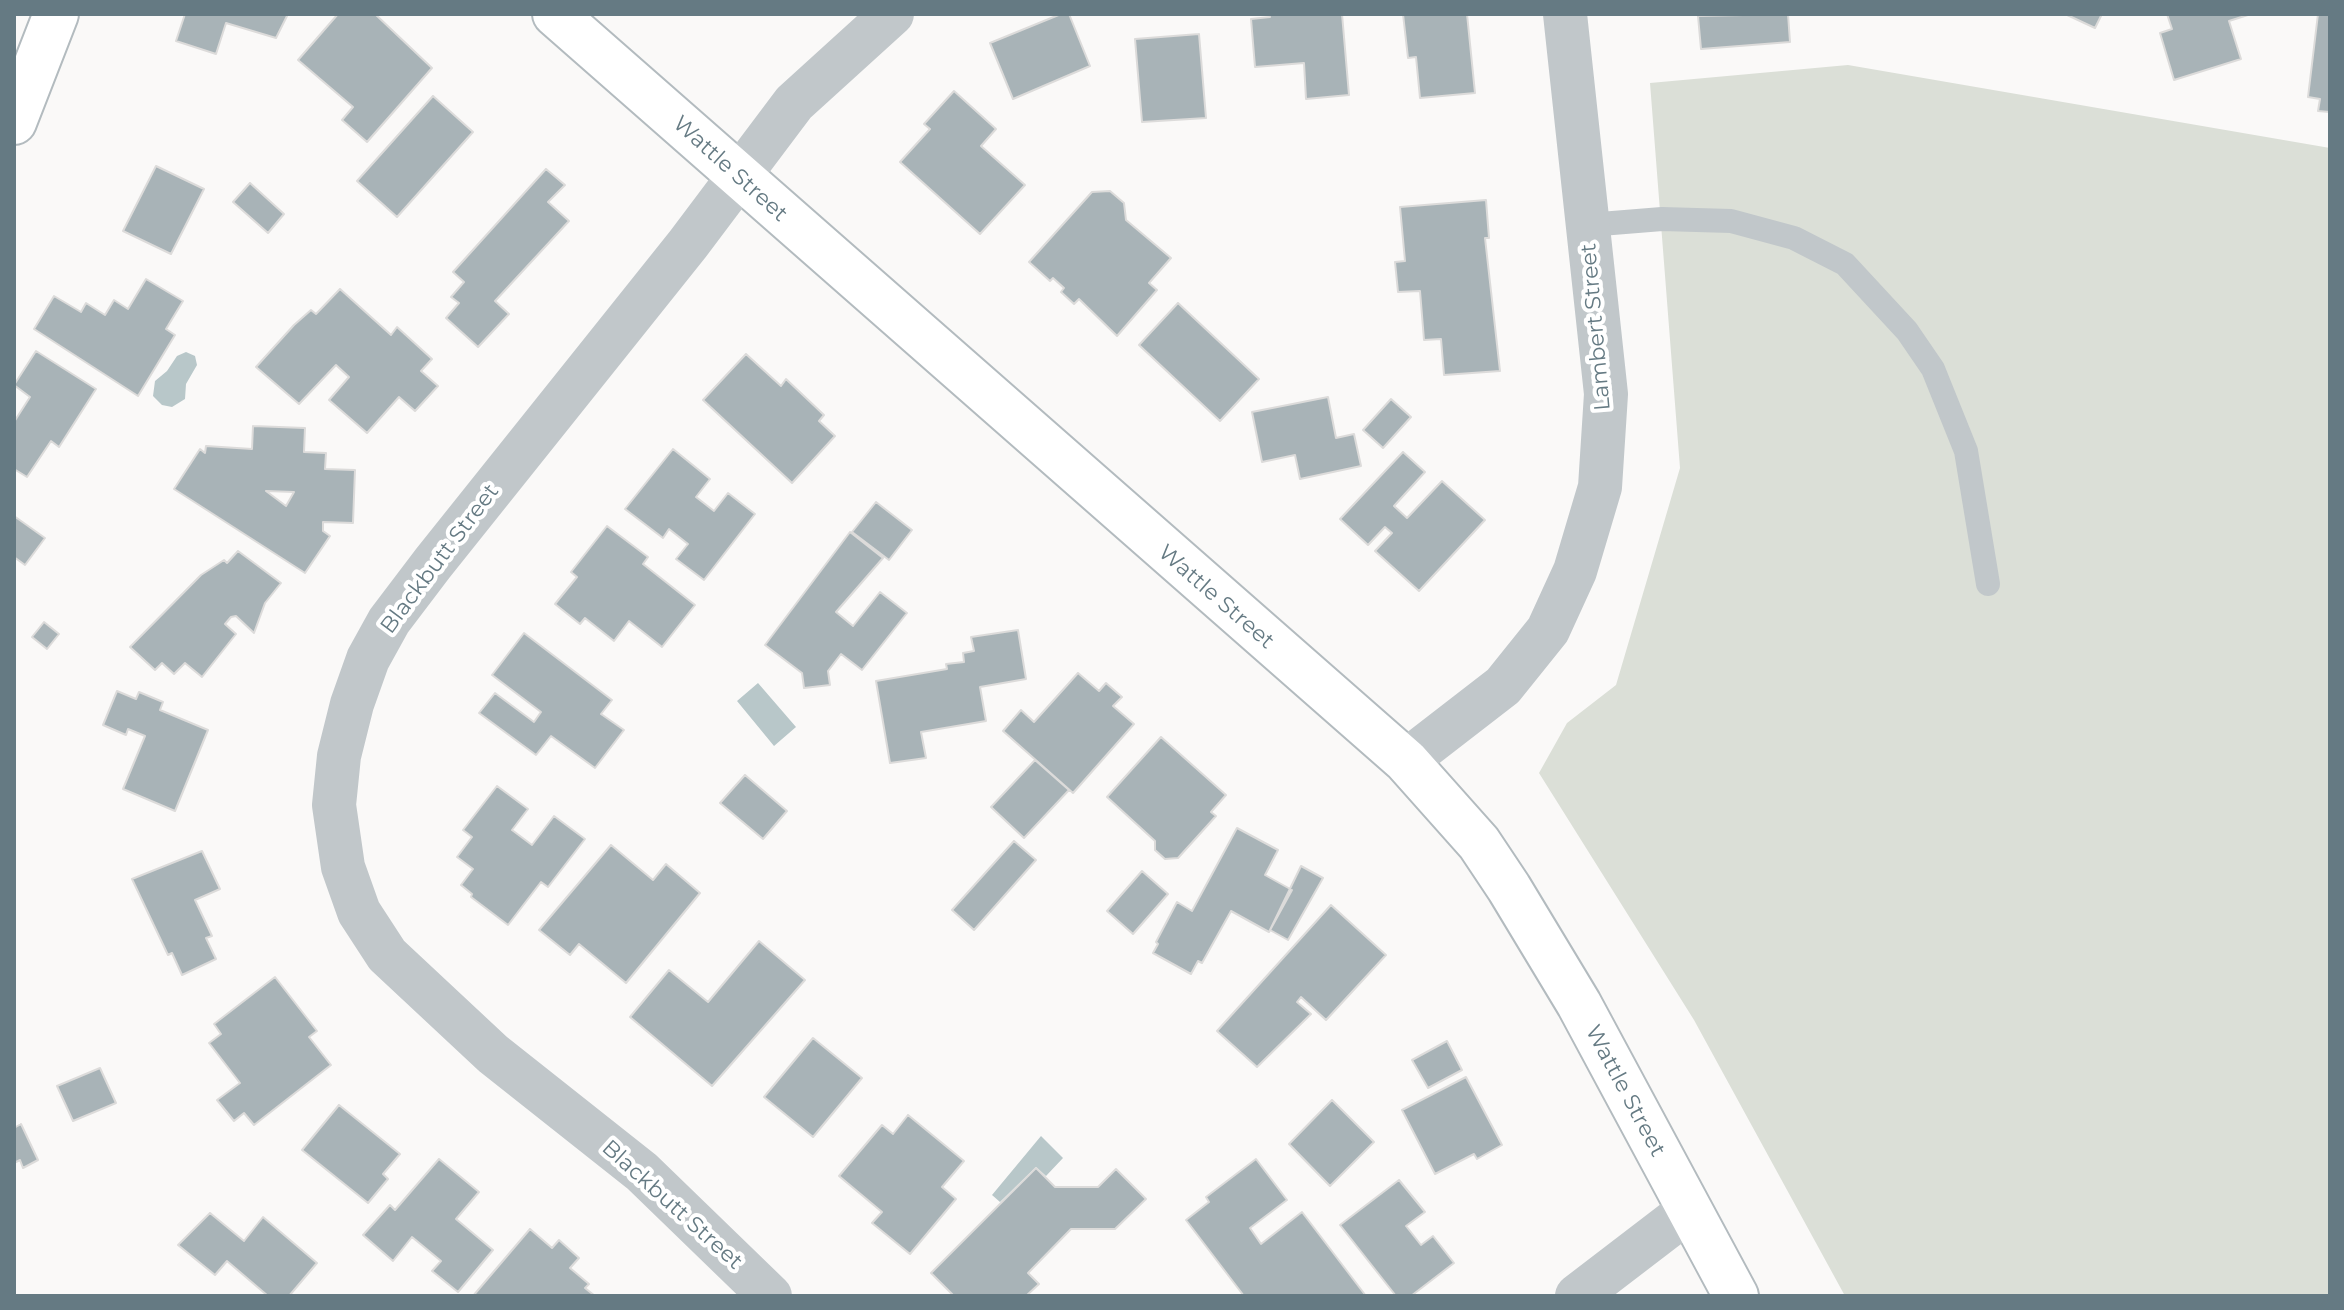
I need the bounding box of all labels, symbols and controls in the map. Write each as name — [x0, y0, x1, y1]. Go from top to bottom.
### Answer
street label: Wattle Street — [667, 111, 793, 227]
street label: Lambert Street — [1576, 242, 1616, 412]
street label: Blackbutt Street — [375, 479, 505, 639]
street label: Wattle Street — [1153, 539, 1279, 655]
street label: Wattle Street — [1579, 1021, 1671, 1161]
street label: Blackbutt Street — [596, 1135, 748, 1275]

